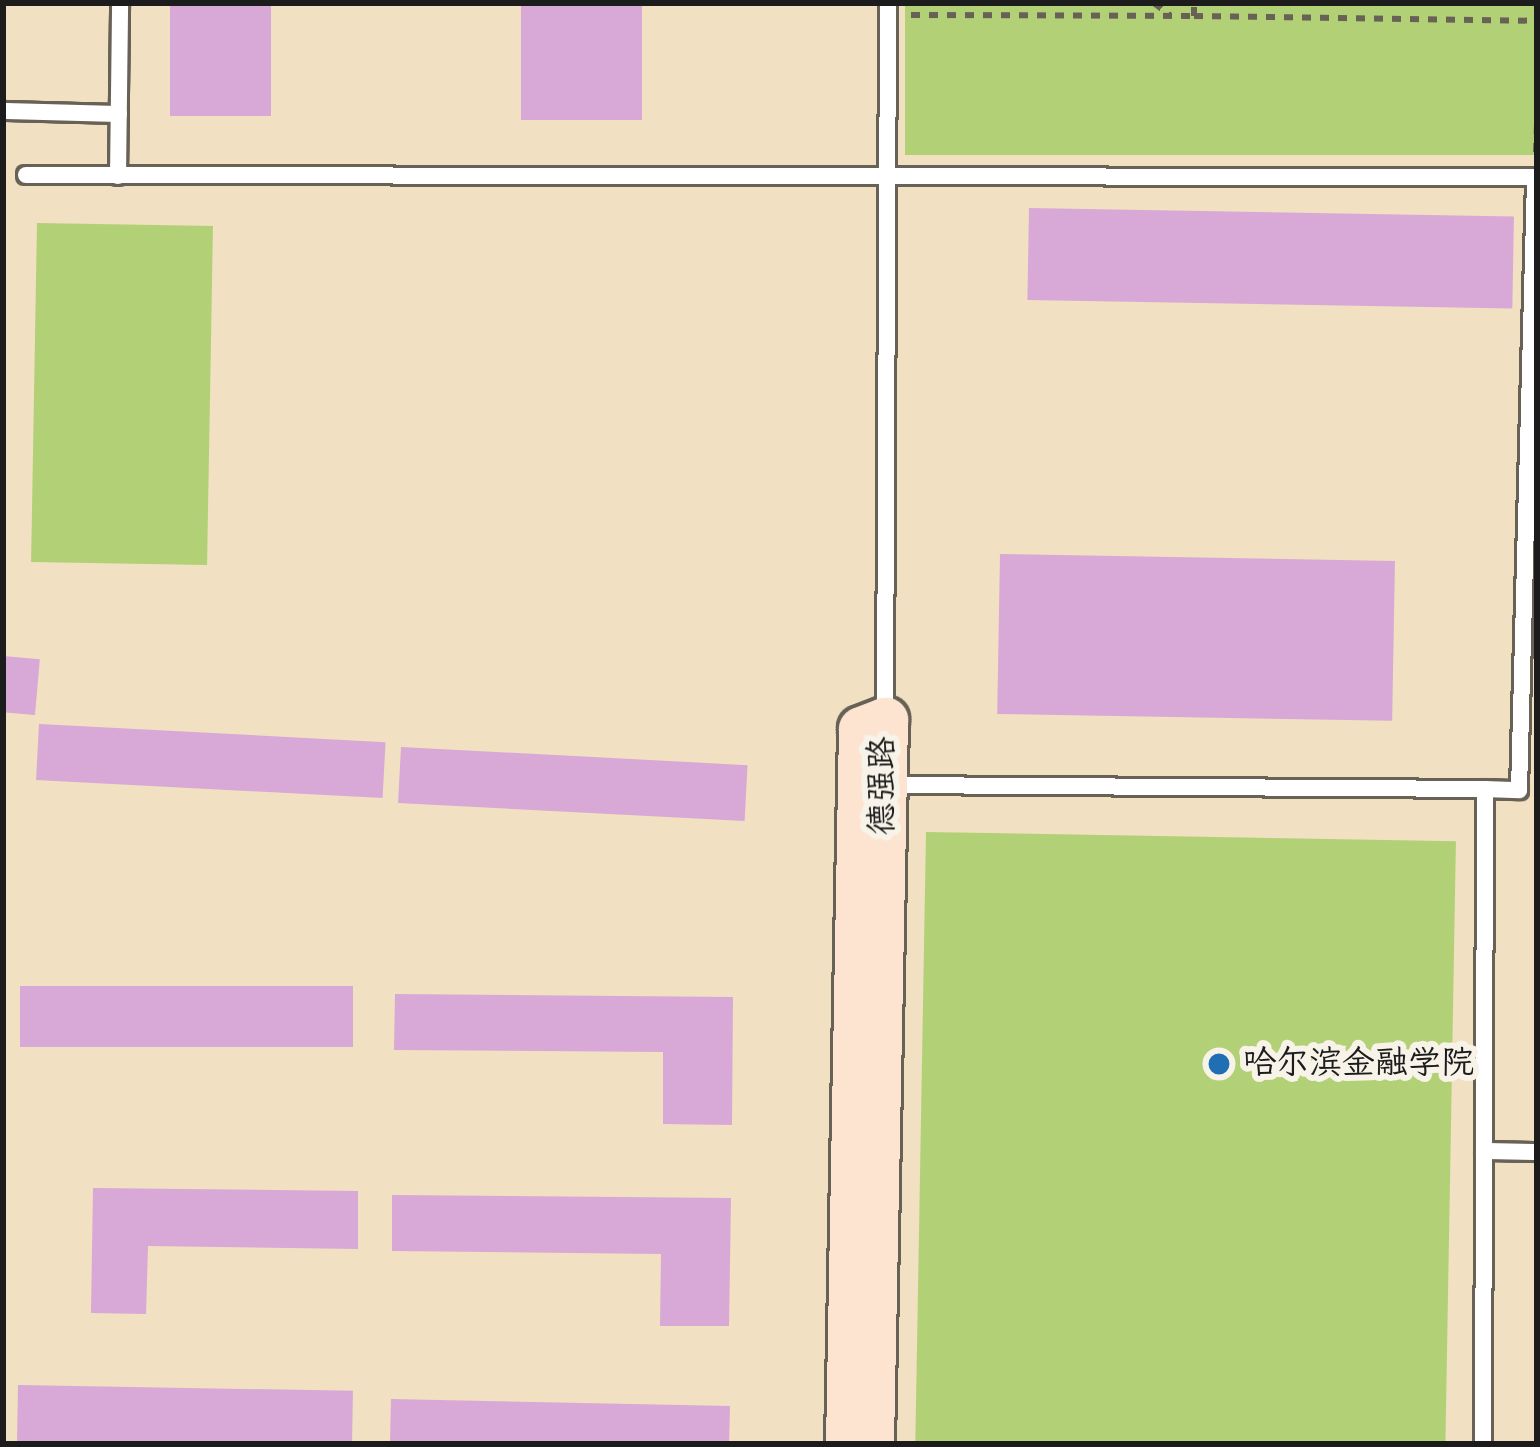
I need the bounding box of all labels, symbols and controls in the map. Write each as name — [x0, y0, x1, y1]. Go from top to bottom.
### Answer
street label: 德强路 — [863, 737, 903, 835]
place label: 哈尔滨金融学院 — [1243, 1044, 1474, 1084]
marker: 哈尔滨金融学院 — [1206, 1051, 1232, 1077]

